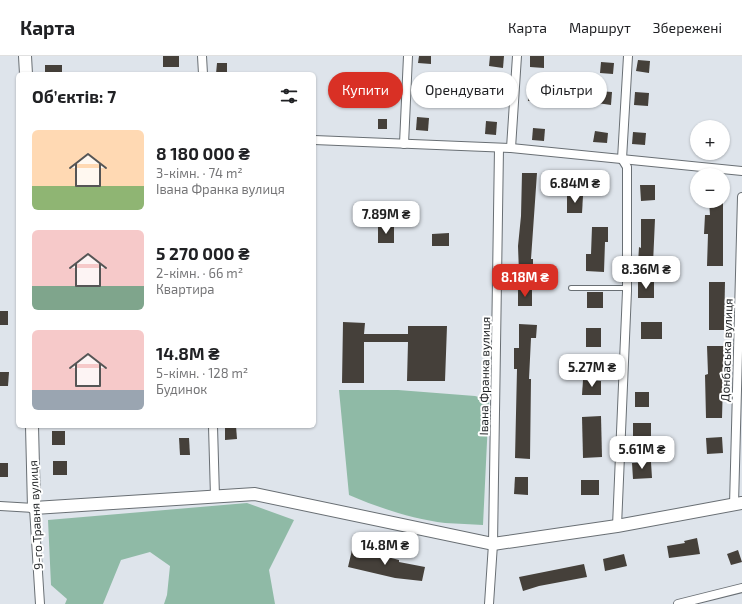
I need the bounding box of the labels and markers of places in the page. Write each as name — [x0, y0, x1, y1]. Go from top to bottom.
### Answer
pin: 6.84M ₴ — [538, 170, 612, 204]
pin: 7.89M ₴ — [349, 201, 423, 235]
pin: 8.36M ₴ — [609, 256, 683, 290]
pin: 8.18M ₴ — [488, 264, 562, 298]
pin: 5.27M ₴ — [555, 354, 629, 388]
pin: 5.61M ₴ — [605, 436, 679, 470]
pin: 14.8M ₴ — [348, 532, 422, 566]

